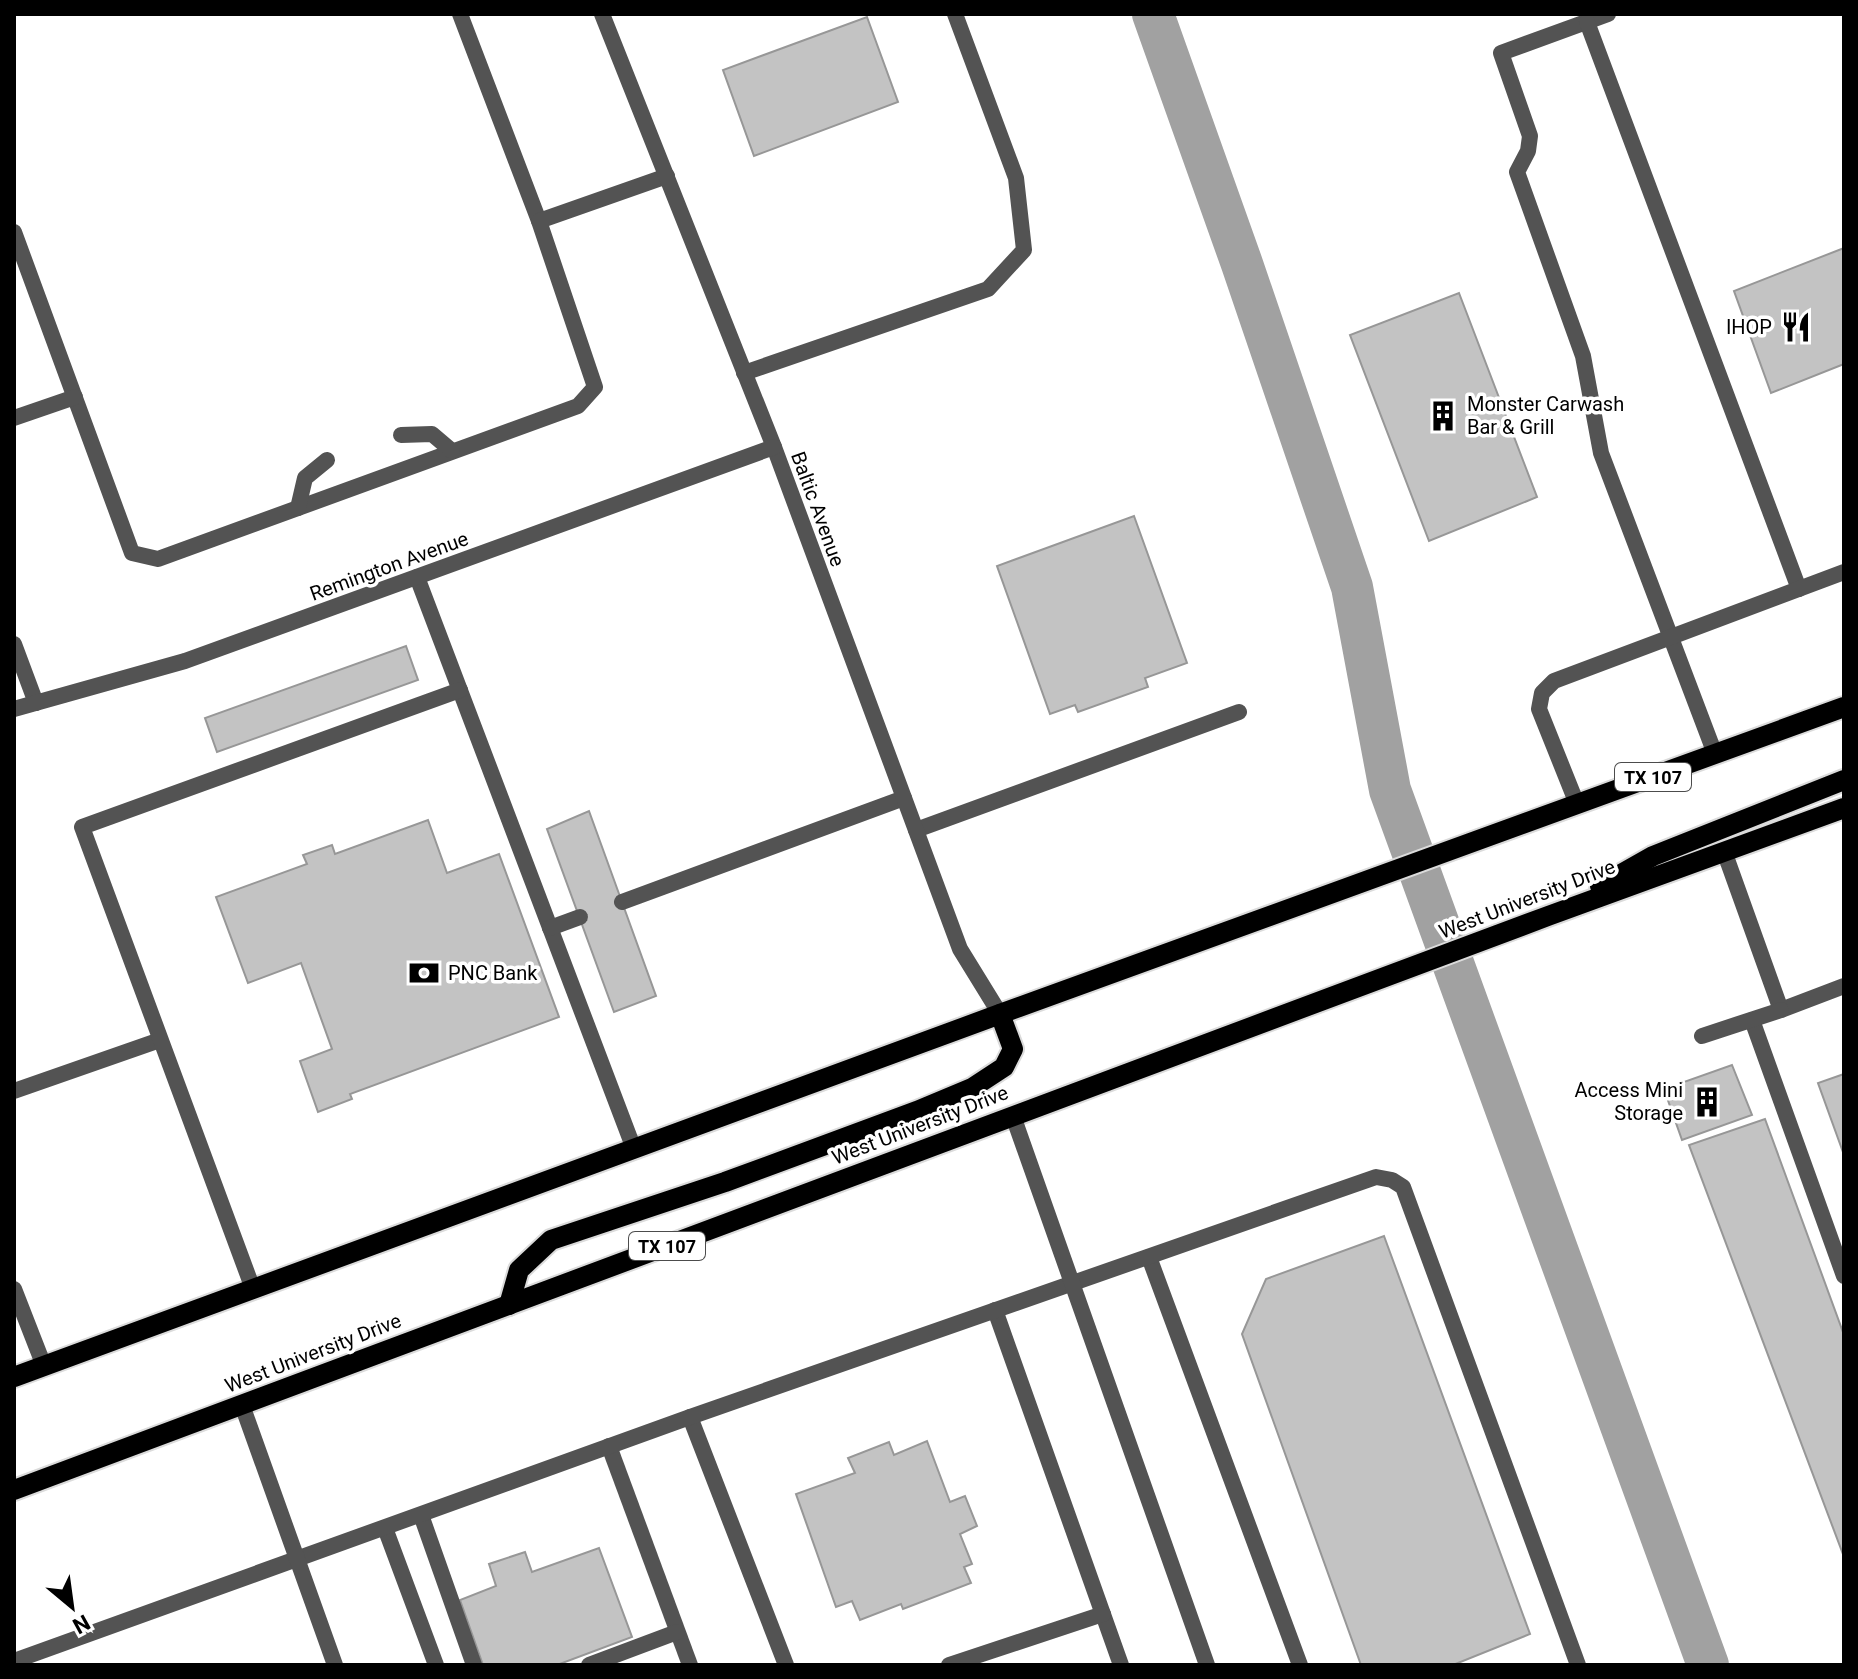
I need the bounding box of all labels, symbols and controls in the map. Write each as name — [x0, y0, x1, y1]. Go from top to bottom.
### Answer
restaurant icon: IHOP — [1779, 310, 1813, 344]
place label: IHOP — [1726, 315, 1772, 339]
place label: Monster Carwash Bar & Grill — [1467, 392, 1624, 439]
building icon: Monster Carwash Bar & Grill — [1426, 399, 1460, 433]
street label: Baltic Avenue — [786, 448, 850, 570]
street label: Remington Avenue — [307, 526, 471, 606]
road number: TX 107 — [1615, 763, 1691, 791]
street label: West University Drive — [1436, 854, 1618, 944]
bank icon: PNC Bank — [407, 956, 441, 990]
place label: PNC Bank — [448, 961, 538, 985]
place label: Access Mini Storage — [1575, 1078, 1683, 1125]
street label: West University Drive — [829, 1080, 1011, 1170]
building icon: Access Mini Storage — [1690, 1085, 1724, 1119]
road number: TX 107 — [629, 1232, 705, 1260]
street label: West University Drive — [222, 1308, 404, 1398]
north arrow — [32, 1567, 112, 1647]
text: N — [69, 1609, 94, 1639]

